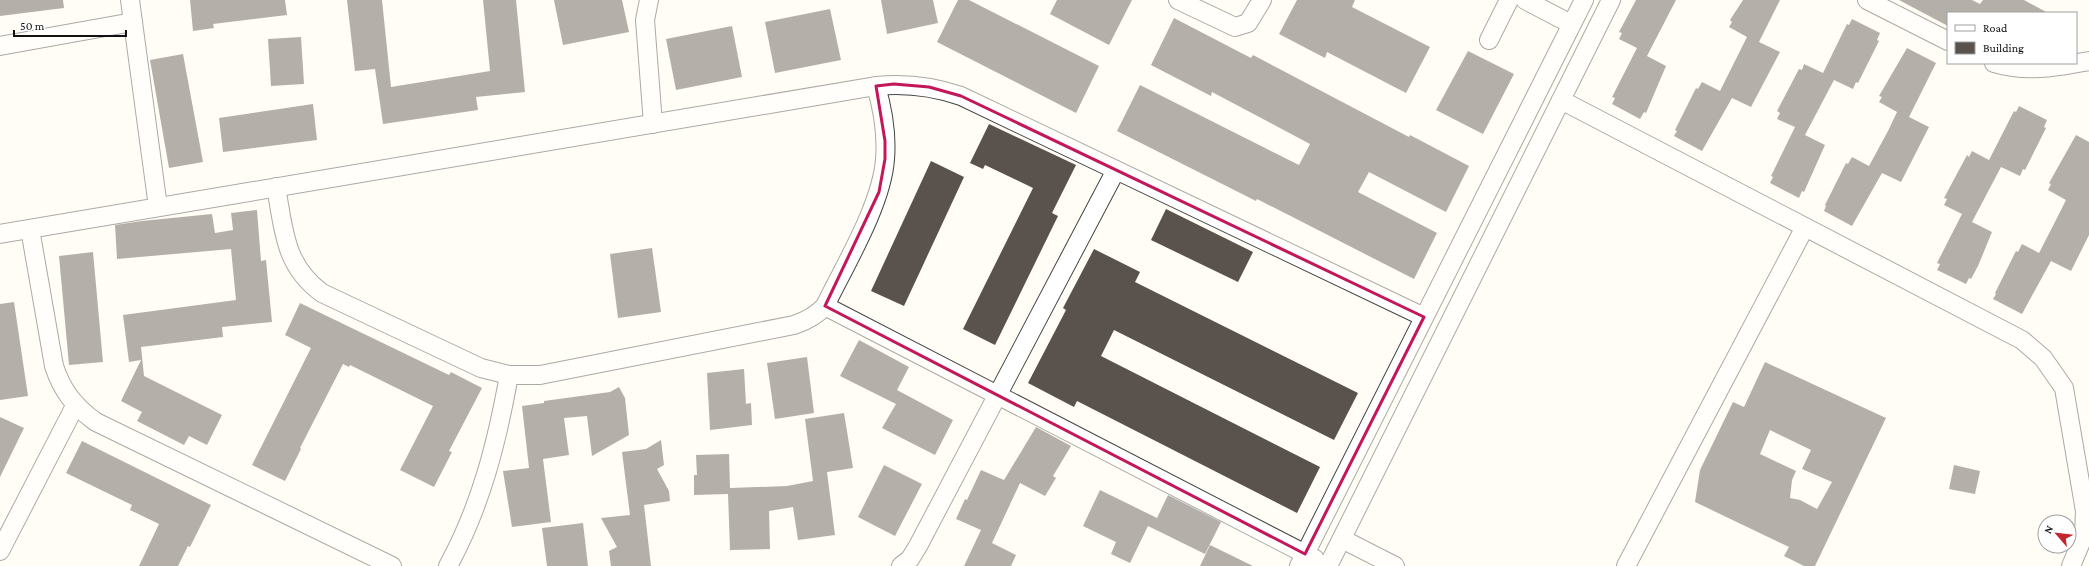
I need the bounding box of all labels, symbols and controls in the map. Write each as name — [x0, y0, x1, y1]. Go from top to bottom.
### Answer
scale bar — [14, 12, 126, 38]
legend — [1947, 12, 2077, 64]
text: 50 m — [20, 19, 45, 33]
text: Road — [1983, 21, 2008, 35]
text: Building — [1983, 41, 2024, 55]
north arrow — [2037, 514, 2077, 554]
text: N — [2041, 523, 2055, 535]

